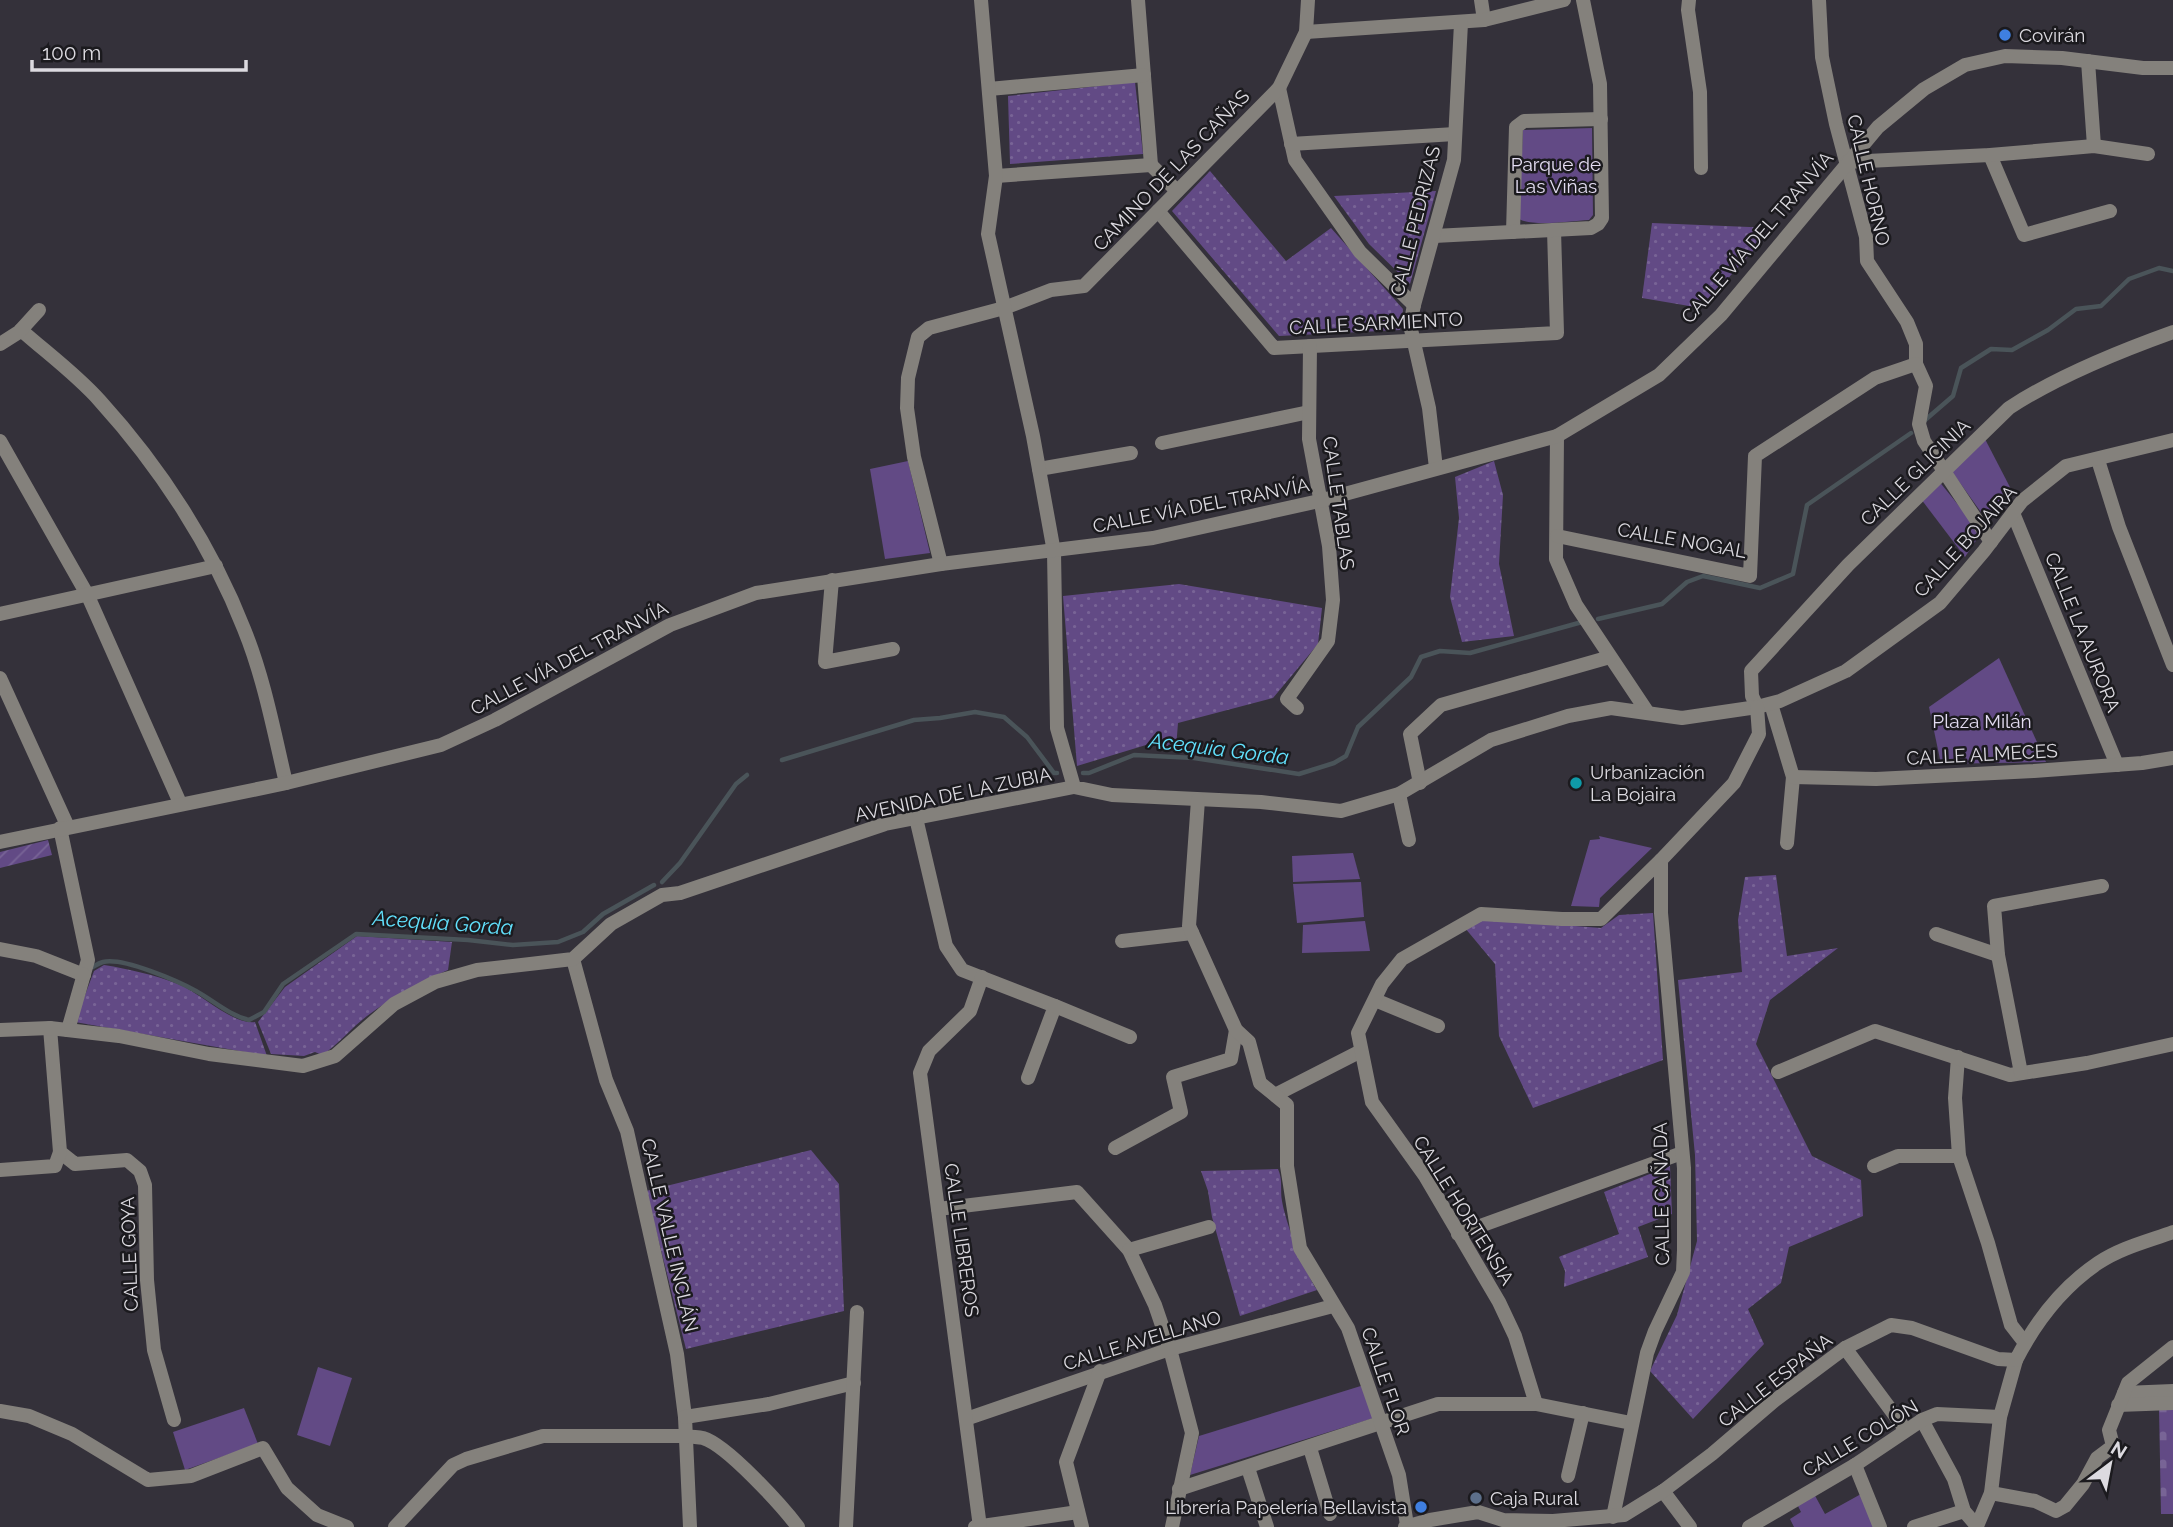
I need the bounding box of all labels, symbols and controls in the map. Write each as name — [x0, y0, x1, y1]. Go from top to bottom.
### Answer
place label: Covirán — [2019, 24, 2085, 46]
marker: Covirán — [1997, 27, 2013, 43]
scale bar — [32, 28, 245, 72]
text: 100 m — [42, 40, 101, 65]
street label: CAMINO DE LAS CAÑAS — [1088, 85, 1254, 255]
street label: CALLE HORNO — [1843, 112, 1895, 248]
street label: CALLE PEDRIZAS — [1386, 143, 1444, 299]
street label: CALLE VÍA DEL TRANVÍA — [1676, 147, 1838, 327]
park label: Parque de Las Viñas — [1511, 153, 1601, 197]
street label: CALLE SARMIENTO — [1289, 307, 1463, 339]
street label: CALLE GLICINIA — [1856, 414, 1974, 530]
street label: CALLE TABLAS — [1319, 435, 1359, 571]
street label: CALLE VÍA DEL TRANVÍA — [1091, 473, 1311, 537]
street label: CALLE BOJAIRA — [1909, 481, 2021, 601]
street label: CALLE NOGAL — [1616, 518, 1748, 562]
street label: CALLE LA AURORA — [2041, 549, 2125, 715]
street label: CALLE VÍA DEL TRANVÍA — [467, 597, 672, 719]
park label: Plaza Milán — [1932, 710, 2032, 732]
water label: Acequia Gorda — [1147, 727, 1290, 769]
street label: CALLE ALMECES — [1906, 739, 2058, 769]
place label: Urbanización La Bojaira — [1590, 761, 1705, 805]
street label: AVENIDA DE LA ZUBIA — [853, 762, 1053, 826]
marker: Urbanización La Bojaira — [1568, 775, 1584, 791]
water label: Acequia Gorda — [371, 905, 514, 940]
street label: CALLE CAÑADA — [1649, 1122, 1673, 1266]
street label: CALLE HORTENSIA — [1409, 1131, 1519, 1289]
street label: CALLE VALLE INCLÁN — [637, 1136, 703, 1334]
street label: CALLE LIBREROS — [940, 1162, 984, 1318]
street label: CALLE GOYA — [116, 1196, 142, 1312]
street label: CALLE AVELLANO — [1060, 1306, 1224, 1374]
street label: CALLE FLOR — [1357, 1324, 1415, 1438]
street label: CALLE ESPAÑA — [1714, 1329, 1836, 1431]
street label: CALLE COLÓN — [1798, 1395, 1922, 1481]
north arrow — [2075, 1429, 2145, 1499]
text: N — [2107, 1436, 2131, 1463]
place label: Caja Rural — [1490, 1487, 1579, 1509]
marker: Caja Rural — [1468, 1490, 1484, 1506]
place label: Librería Papelería Bellavista — [1165, 1496, 1407, 1518]
marker: Librería Papelería Bellavista — [1413, 1499, 1429, 1515]

